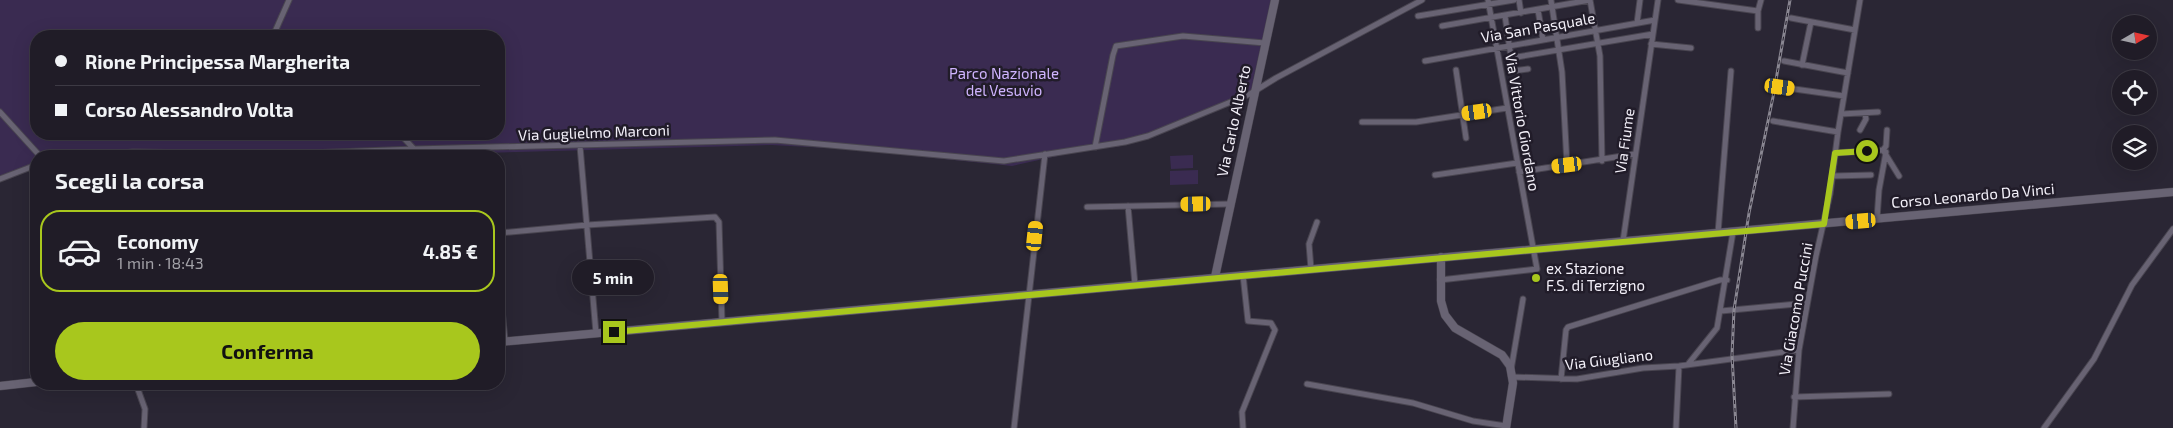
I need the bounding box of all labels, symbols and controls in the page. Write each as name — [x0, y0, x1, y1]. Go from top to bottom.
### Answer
street label: Via San Pasquale — [1479, 8, 1596, 46]
north arrow — [2112, 15, 2158, 60]
map controls — [2112, 15, 2157, 170]
text: Rione Principessa Margherita — [85, 50, 350, 73]
street label: Via Vittorio Giordano — [1502, 51, 1544, 192]
street label: Via Carlo Alberto — [1212, 63, 1254, 178]
park label: Parco Nazionale del Vesuvio — [949, 64, 1059, 99]
button: locate — [2112, 70, 2157, 115]
car — [1764, 77, 1795, 97]
text: Corso Alessandro Volta — [85, 98, 294, 121]
car — [1461, 102, 1492, 122]
street label: Via Fiume — [1611, 107, 1638, 175]
street label: Via Guglielmo Marconi — [518, 120, 670, 144]
button: layers — [2112, 125, 2157, 170]
route start — [1856, 140, 1878, 162]
car — [1551, 156, 1582, 174]
text: Scegli la corsa — [55, 167, 204, 193]
street label: Corso Leonardo Da Vinci — [1890, 179, 2055, 211]
car — [1180, 196, 1211, 212]
car — [1845, 212, 1876, 230]
car — [1025, 220, 1044, 252]
icon: car — [57, 229, 102, 274]
text: Economy — [117, 230, 199, 253]
text: 4.85 € — [423, 240, 478, 263]
street label: Via Giacomo Puccini — [1774, 241, 1816, 377]
text: 1 min · 18:43 — [117, 253, 204, 272]
place label: ex Stazione F.S. di Terzigno — [1546, 259, 1645, 294]
callout: 5 min — [573, 260, 655, 294]
text: 5 min — [593, 268, 633, 287]
marker: ex Stazione F.S. di Terzigno — [1530, 272, 1542, 284]
car — [712, 274, 729, 304]
route end — [603, 321, 625, 343]
button: Conferma — [55, 322, 480, 380]
street label: Via Giugliano — [1564, 345, 1654, 373]

